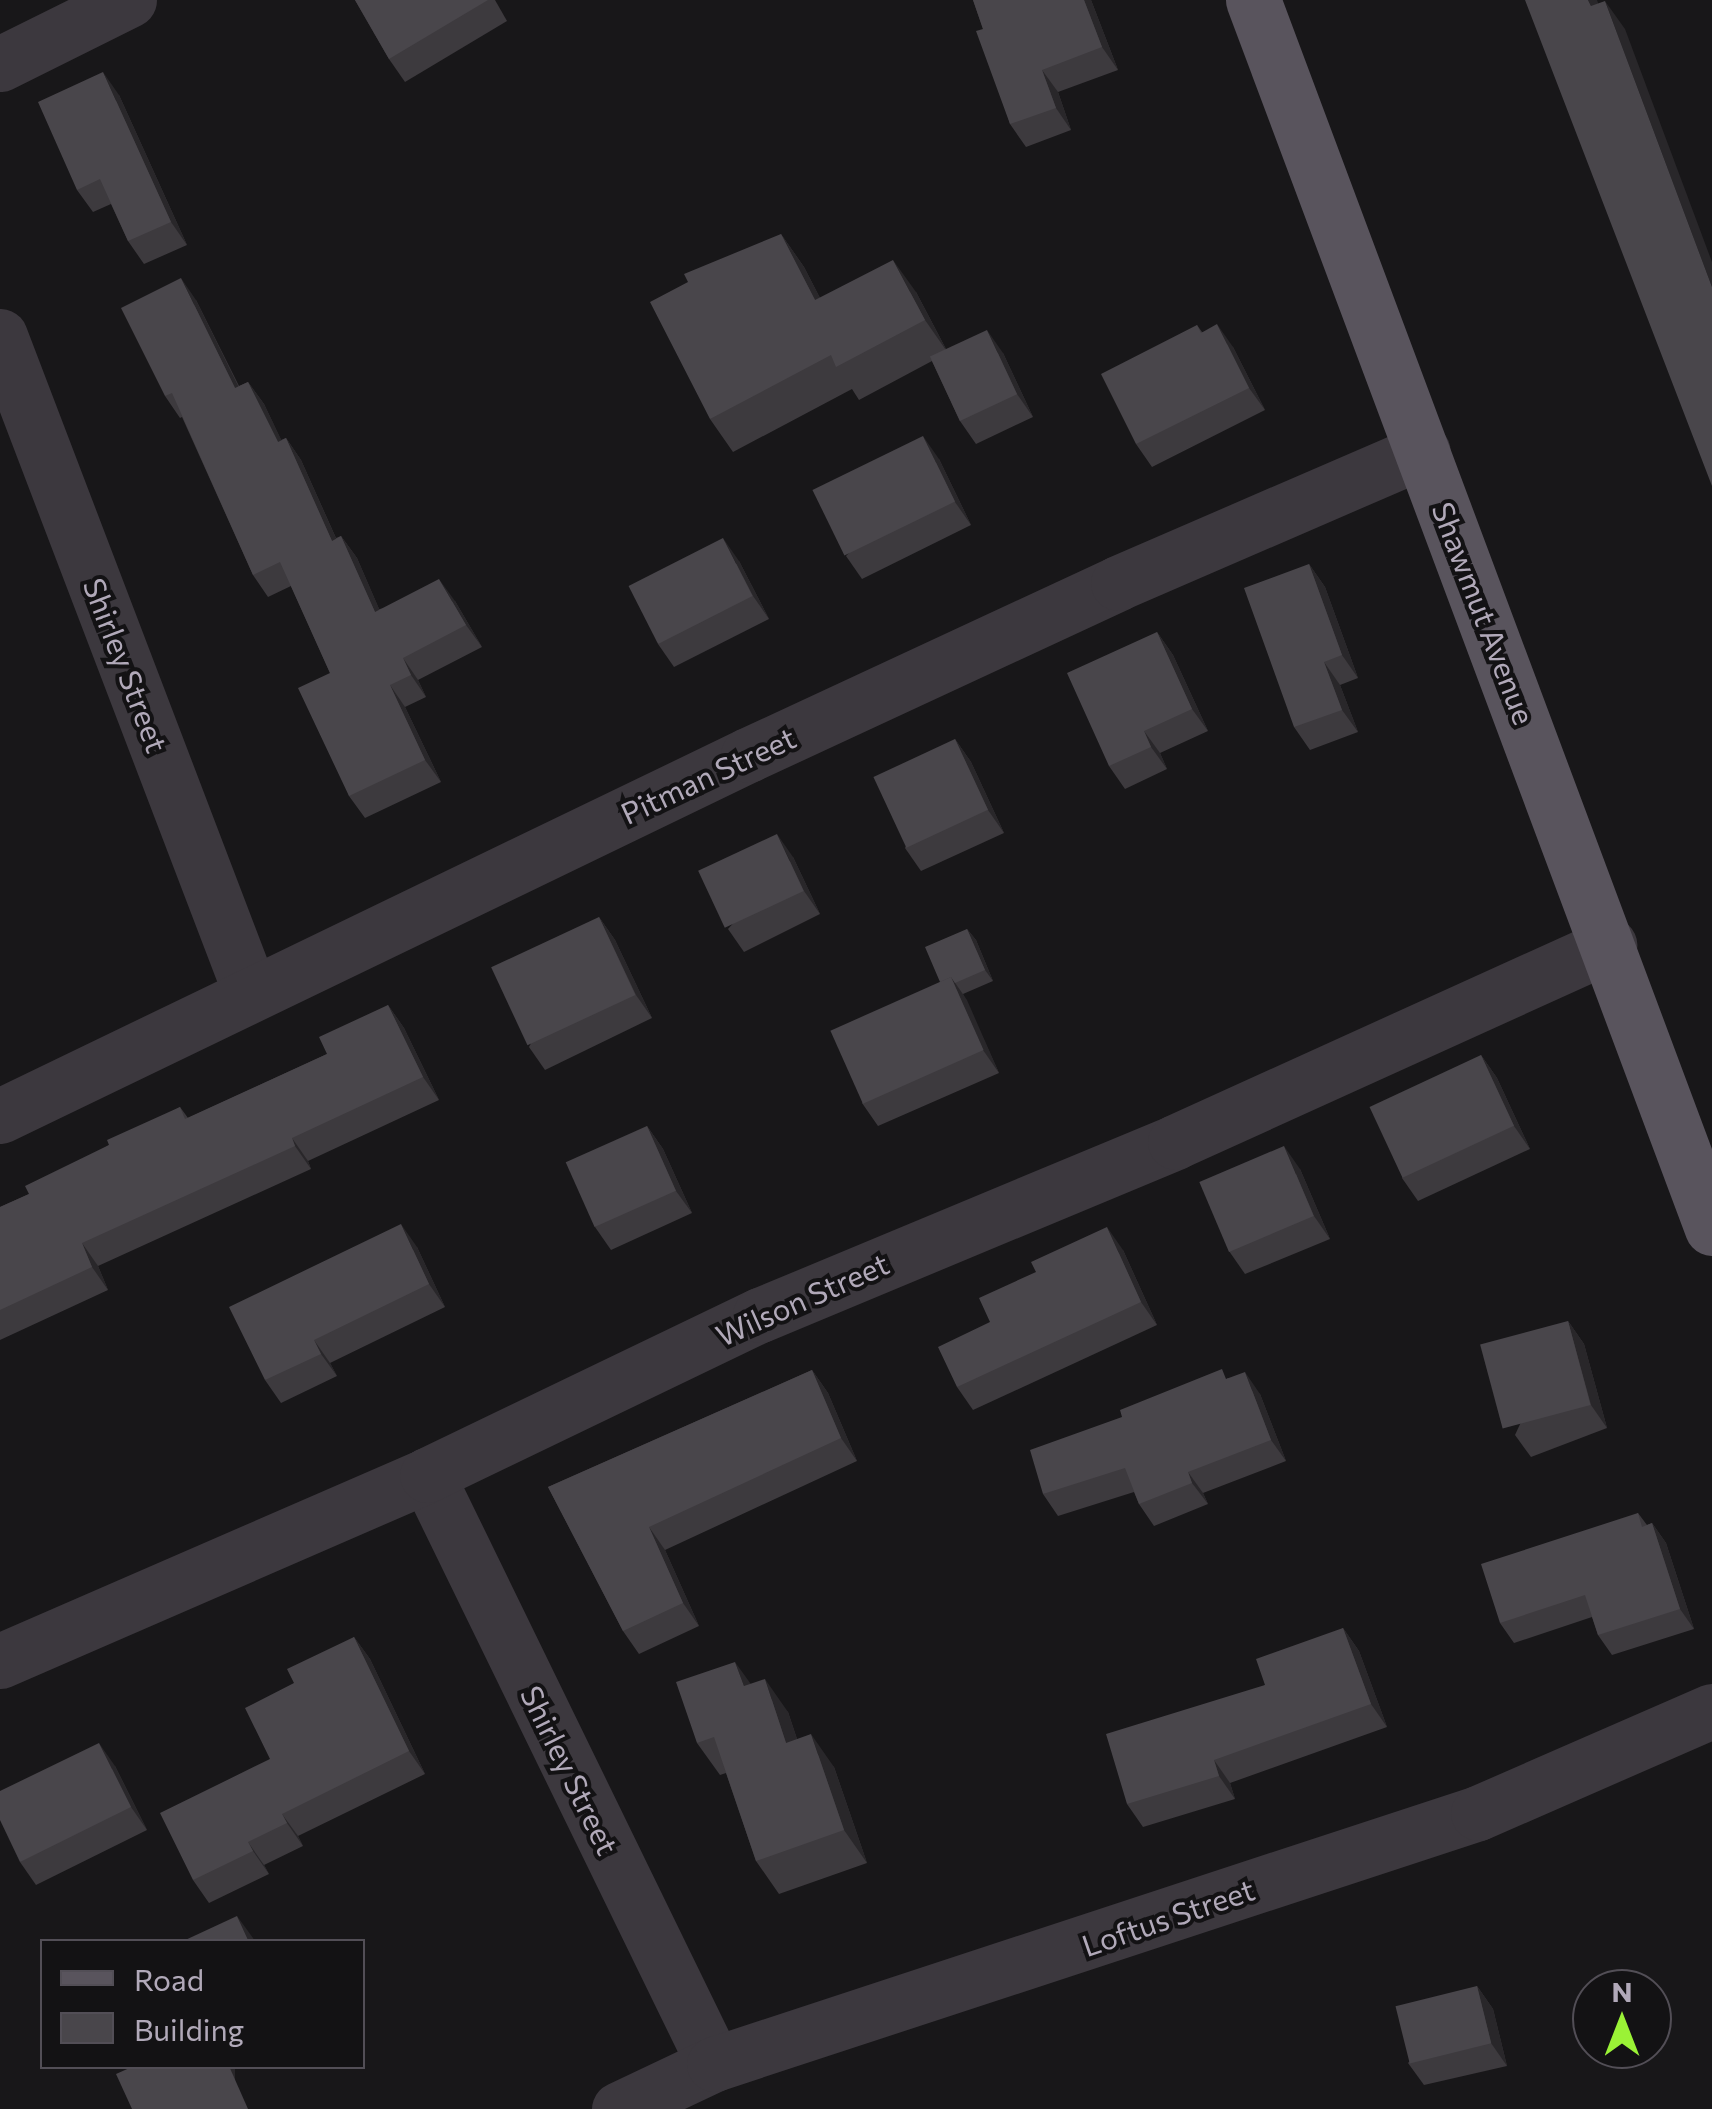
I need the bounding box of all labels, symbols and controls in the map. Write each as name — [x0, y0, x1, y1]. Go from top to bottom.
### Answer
street label: Shawmut Avenue — [1425, 497, 1543, 729]
street label: Shirley Street — [76, 573, 176, 757]
street label: Pitman Street — [615, 719, 801, 831]
street label: Wilson Street — [710, 1245, 894, 1353]
street label: Shirley Street — [514, 1680, 626, 1860]
street label: Loftus Street — [1077, 1871, 1259, 1963]
legend — [40, 1939, 365, 2069]
text: Road — [134, 1960, 204, 1997]
north arrow — [1572, 1969, 1672, 2069]
text: N — [1612, 1974, 1633, 2008]
text: Building — [134, 2010, 244, 2047]

